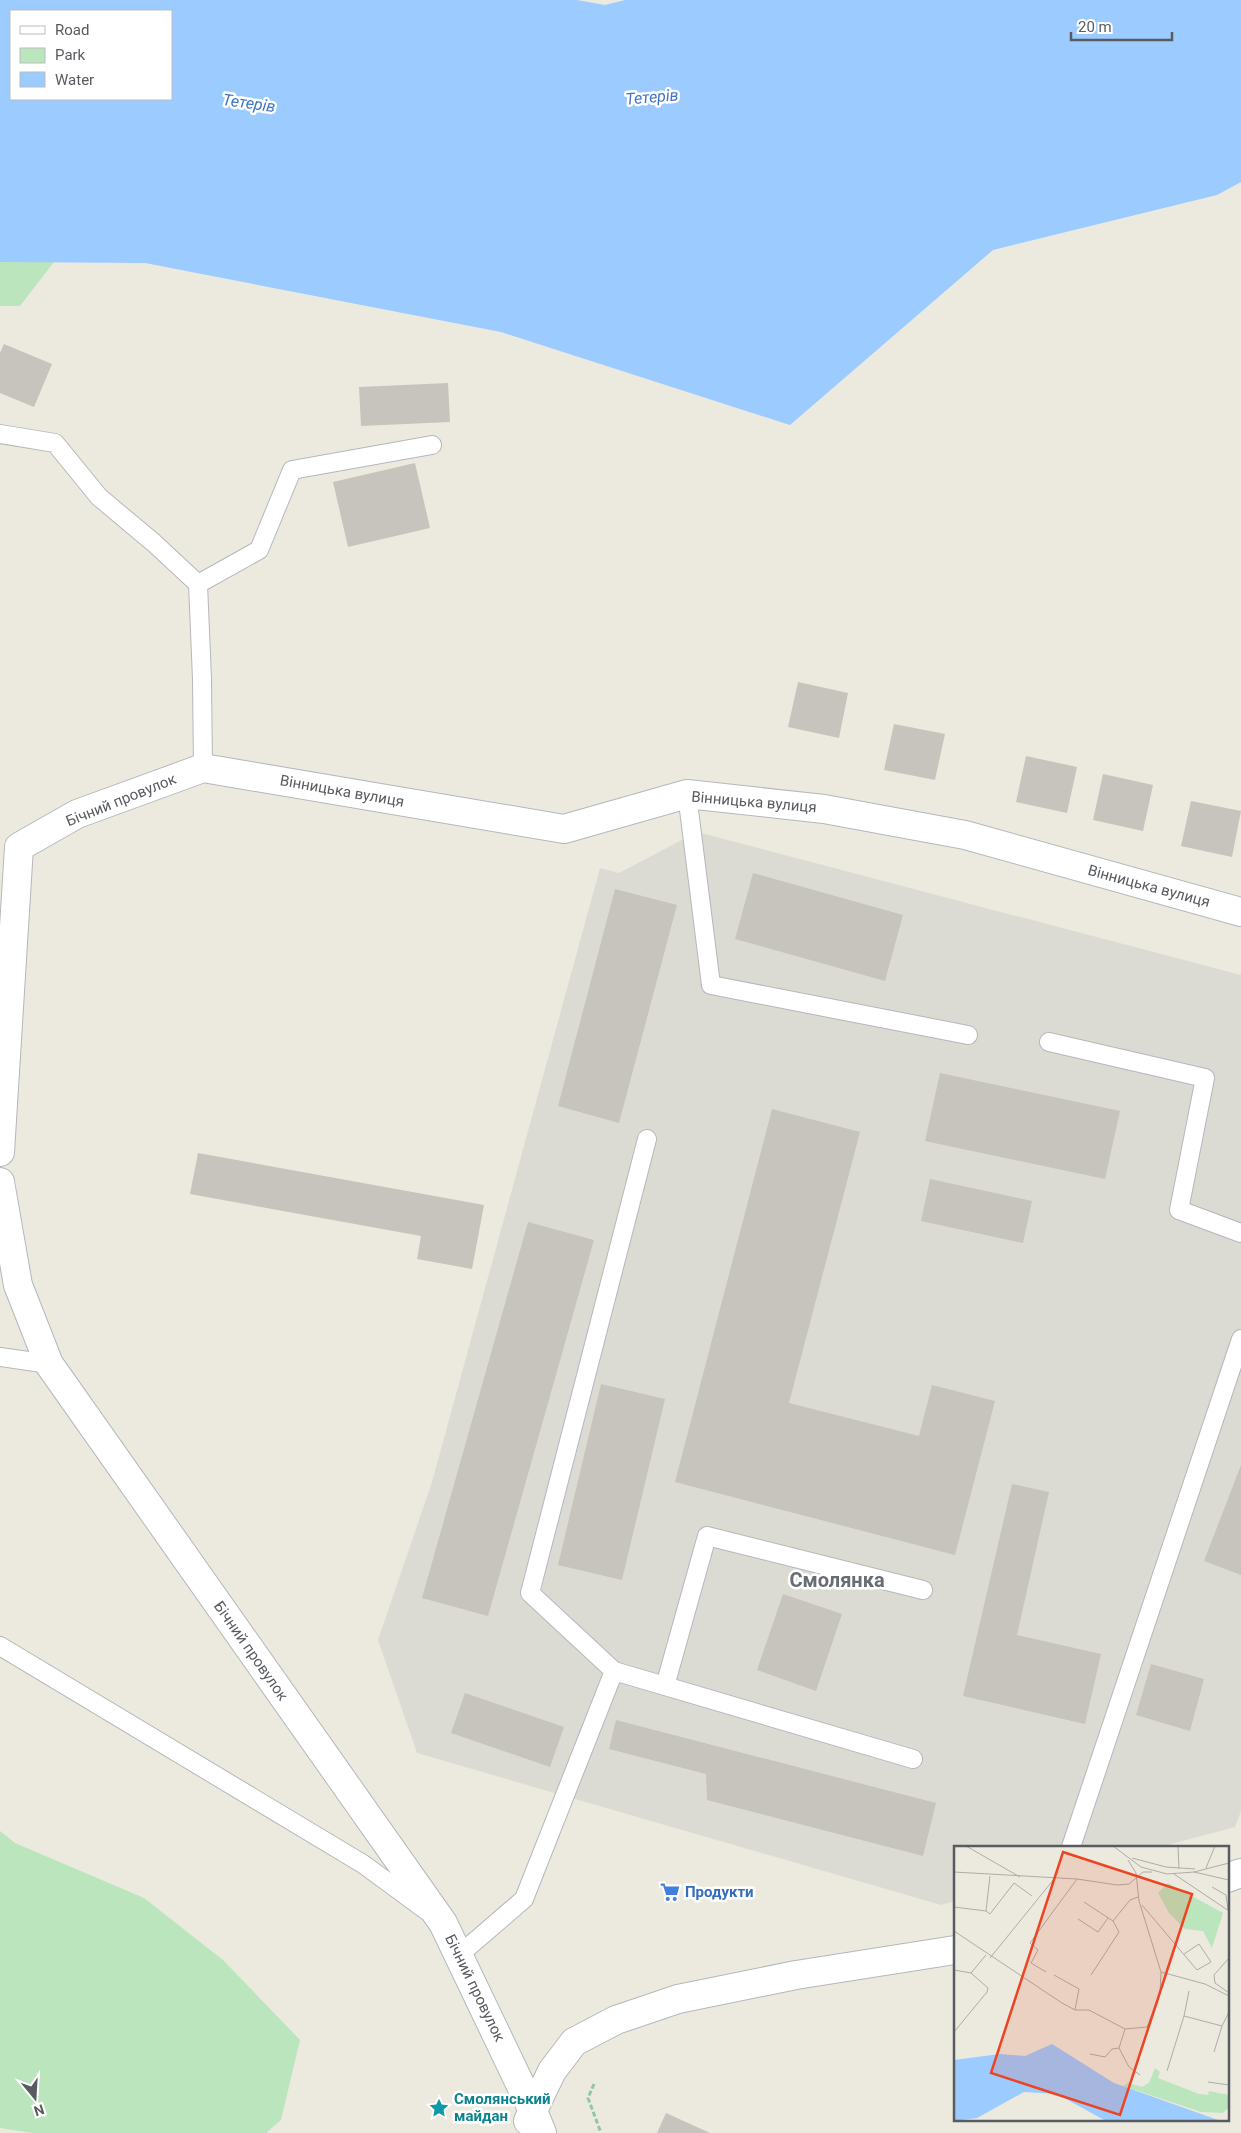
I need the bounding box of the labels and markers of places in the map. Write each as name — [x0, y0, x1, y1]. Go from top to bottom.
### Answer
supermarket icon: Продукти — [659, 1881, 681, 1903]
place label: Продукти — [685, 1883, 754, 1901]
place label: Смолянський майдан — [454, 2090, 551, 2125]
place icon: Смолянський майдан — [428, 2097, 450, 2119]

